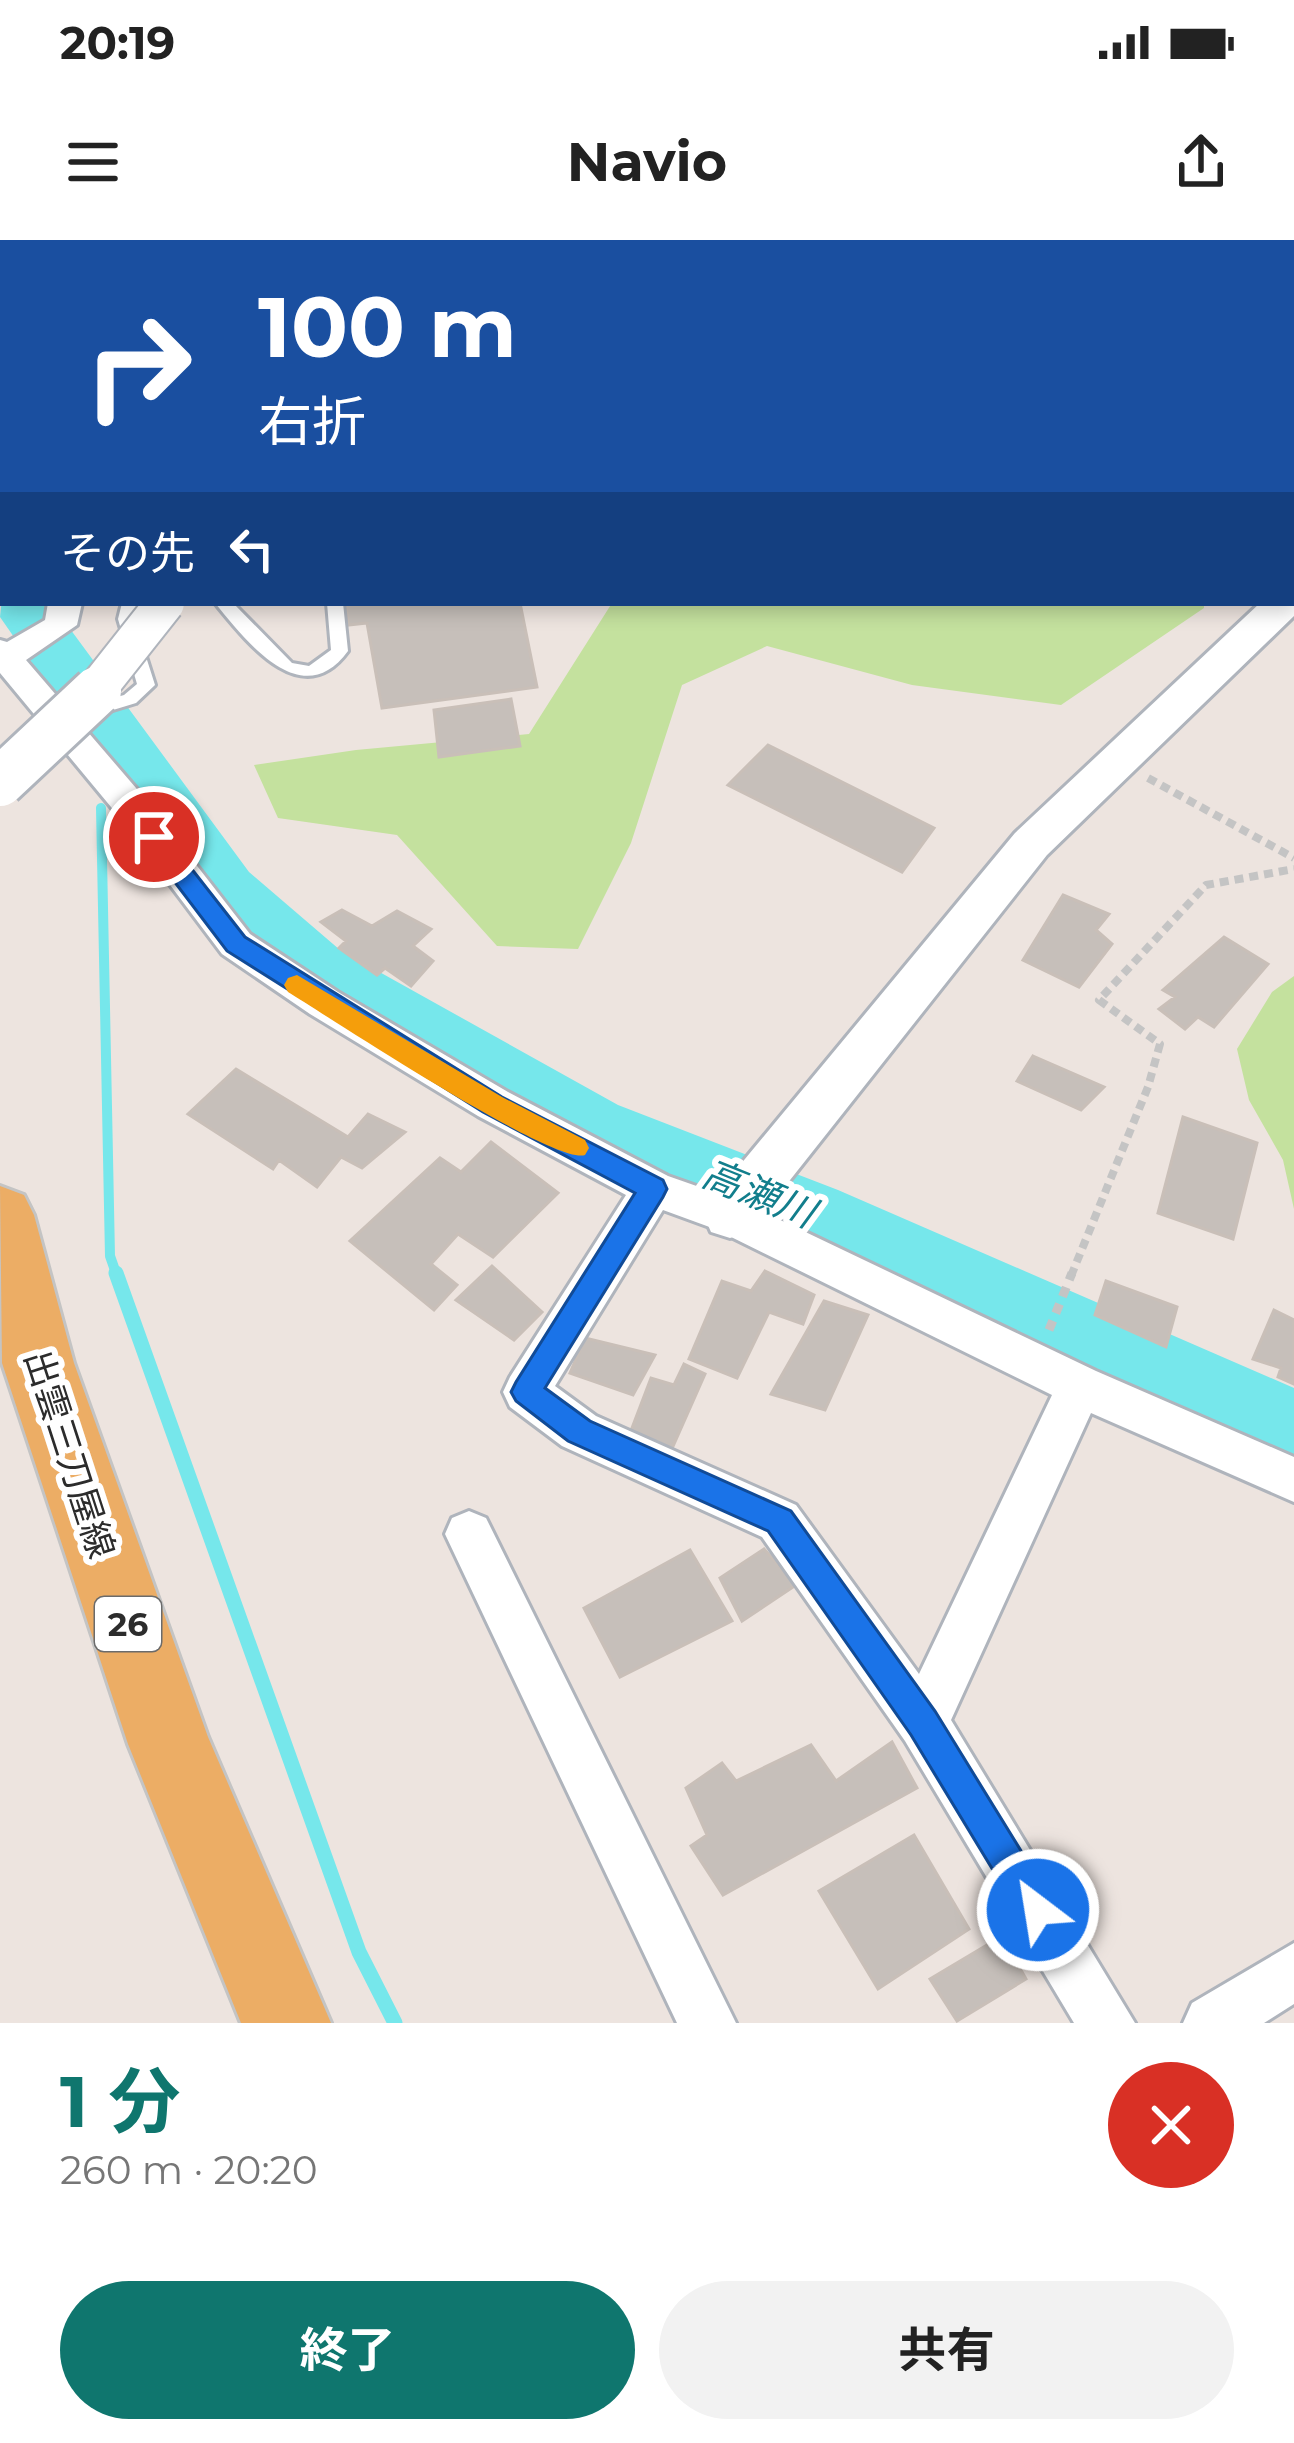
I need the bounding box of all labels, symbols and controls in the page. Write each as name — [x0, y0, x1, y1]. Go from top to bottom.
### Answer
text: 20:19 — [60, 15, 175, 70]
icon: menu — [60, 129, 126, 195]
text: Navio — [567, 129, 727, 195]
icon: share — [1168, 129, 1234, 195]
text: 100 m — [258, 276, 517, 378]
icon: right — [60, 288, 216, 444]
text: 右折 — [258, 389, 366, 455]
icon: left — [219, 516, 285, 582]
text: その先 — [60, 525, 195, 580]
pin — [103, 786, 205, 888]
icon: arrive — [121, 804, 187, 870]
water label: 高瀬川 — [696, 1149, 826, 1239]
street label: 出雲三刀屋線 — [16, 1344, 124, 1564]
road number: 26 — [95, 1597, 161, 1651]
position arrow — [975, 1847, 1101, 1973]
text: 1 分 — [60, 2057, 181, 2145]
button: close — [1108, 2062, 1234, 2188]
text: 260 m · 20:20 — [60, 2146, 318, 2194]
button: 終了 — [60, 2281, 635, 2419]
button: 共有 — [659, 2281, 1234, 2419]

